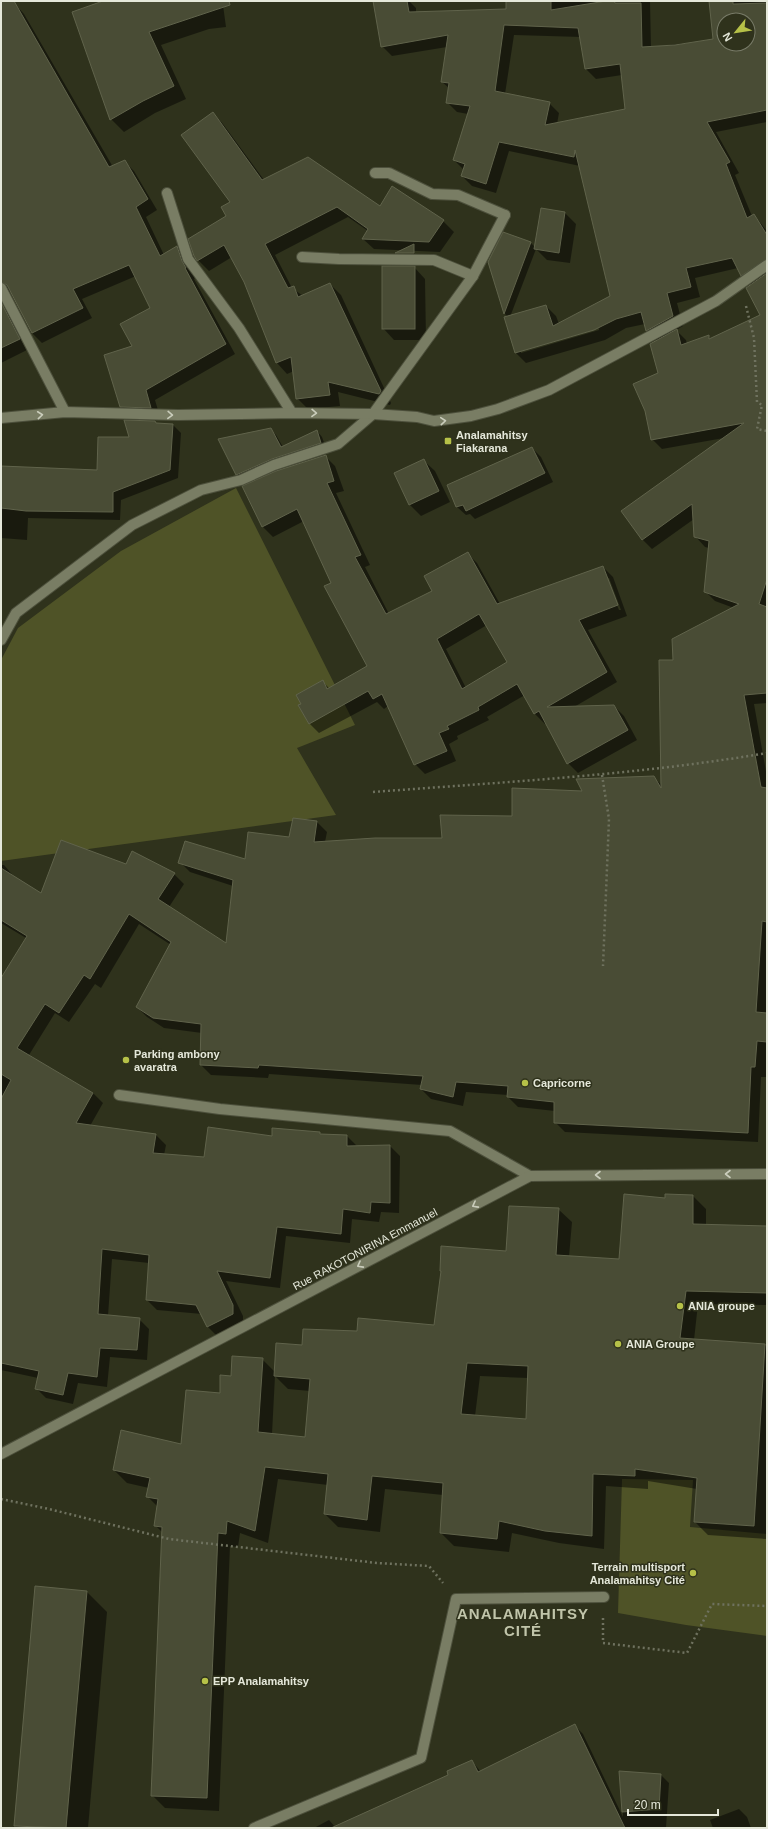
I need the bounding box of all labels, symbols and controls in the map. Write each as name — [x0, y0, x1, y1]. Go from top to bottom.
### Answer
north arrow — [716, 12, 756, 52]
text: N — [720, 31, 735, 43]
one-way arrow — [311, 409, 317, 417]
one-way arrow — [37, 410, 43, 419]
one-way arrow — [167, 411, 173, 419]
one-way arrow — [440, 416, 446, 425]
place label: Analamahitsy Fiakarana — [456, 429, 528, 454]
marker: Analamahitsy Fiakarana — [443, 436, 453, 446]
place label: Parking ambony avaratra — [134, 1048, 220, 1073]
marker: Parking ambony avaratra — [121, 1055, 131, 1065]
place label: Capricorne — [533, 1077, 591, 1089]
marker: Capricorne — [520, 1078, 530, 1088]
one-way arrow — [725, 1170, 731, 1178]
one-way arrow — [595, 1171, 601, 1179]
one-way arrow — [472, 1200, 479, 1207]
street label: Rue RAKOTONIRINA Emmanuel — [291, 1206, 439, 1292]
one-way arrow — [357, 1260, 364, 1268]
place label: ANIA groupe — [688, 1300, 755, 1312]
marker: ANIA groupe — [675, 1301, 685, 1311]
place label: ANIA Groupe — [626, 1338, 695, 1350]
marker: ANIA Groupe — [613, 1339, 623, 1349]
place label: Terrain multisport Analamahitsy Cité — [590, 1561, 685, 1586]
marker: Terrain multisport Analamahitsy Cité — [688, 1568, 698, 1578]
district label: ANALAMAHITSY CITÉ — [457, 1605, 589, 1639]
place label: EPP Analamahitsy — [213, 1675, 310, 1687]
marker: EPP Analamahitsy — [200, 1676, 210, 1686]
scale bar — [628, 1791, 718, 1817]
text: 20 m — [634, 1798, 661, 1812]

